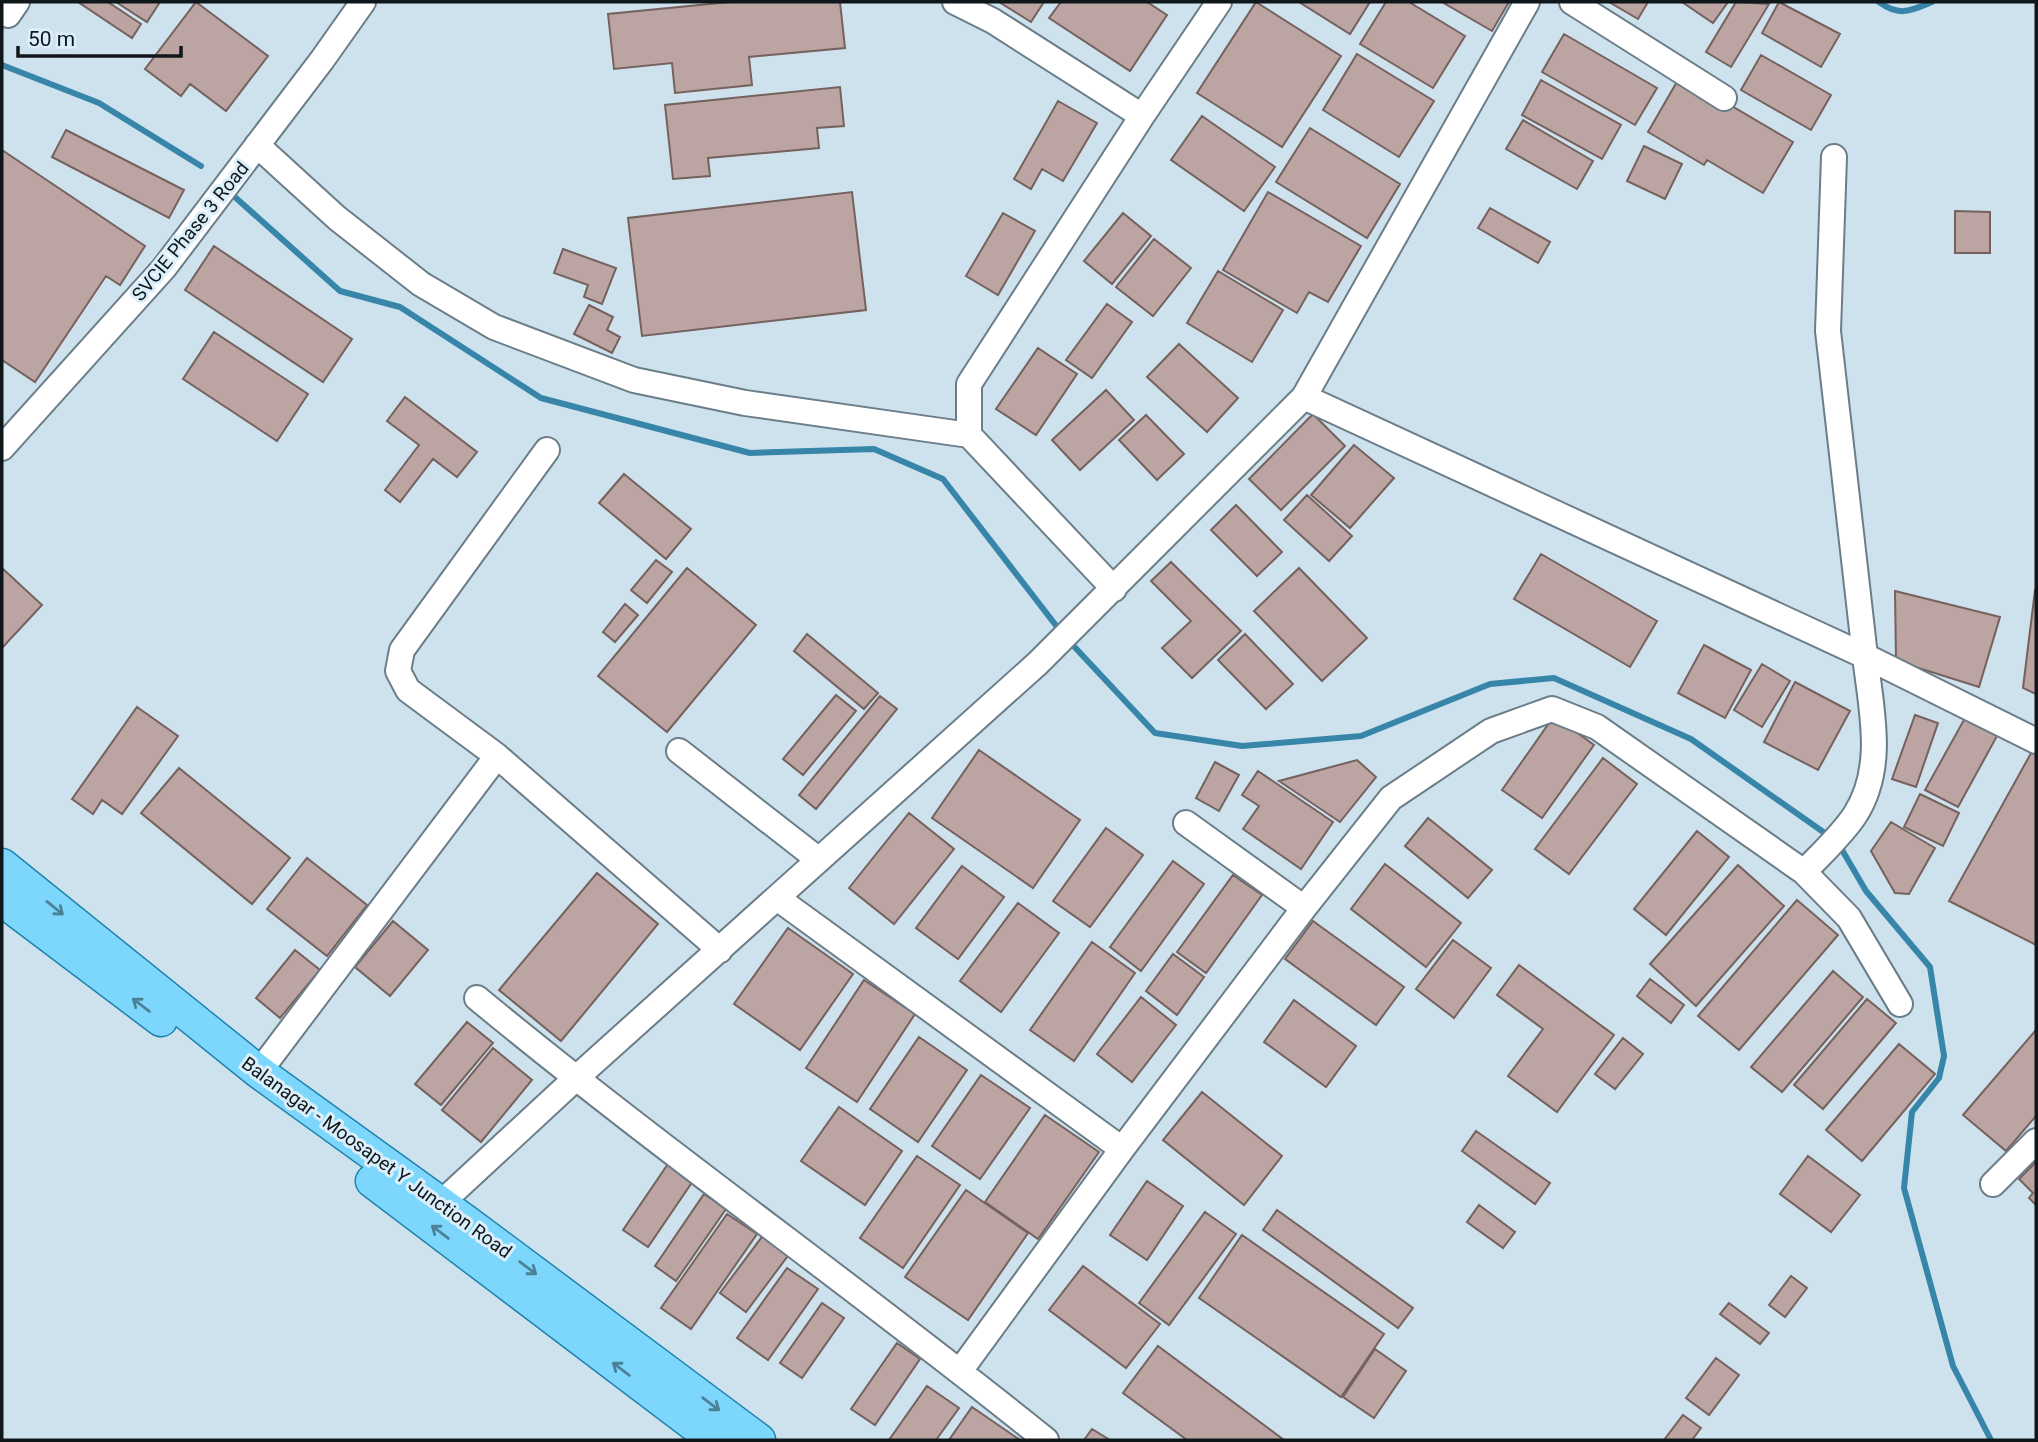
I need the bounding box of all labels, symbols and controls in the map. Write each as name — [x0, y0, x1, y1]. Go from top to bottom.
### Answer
scale bar — [18, 14, 180, 58]
text: 50 m — [28, 27, 75, 51]
street label: SVCIE Phase 3 Road — [127, 157, 254, 306]
one-way arrow — [45, 901, 63, 916]
one-way arrow — [133, 998, 151, 1013]
street label: Balanagar - Moosapet Y Junction Road — [237, 1052, 516, 1263]
one-way arrow — [430, 1225, 449, 1240]
one-way arrow — [519, 1261, 537, 1276]
one-way arrow — [612, 1362, 631, 1377]
one-way arrow — [701, 1397, 720, 1412]

